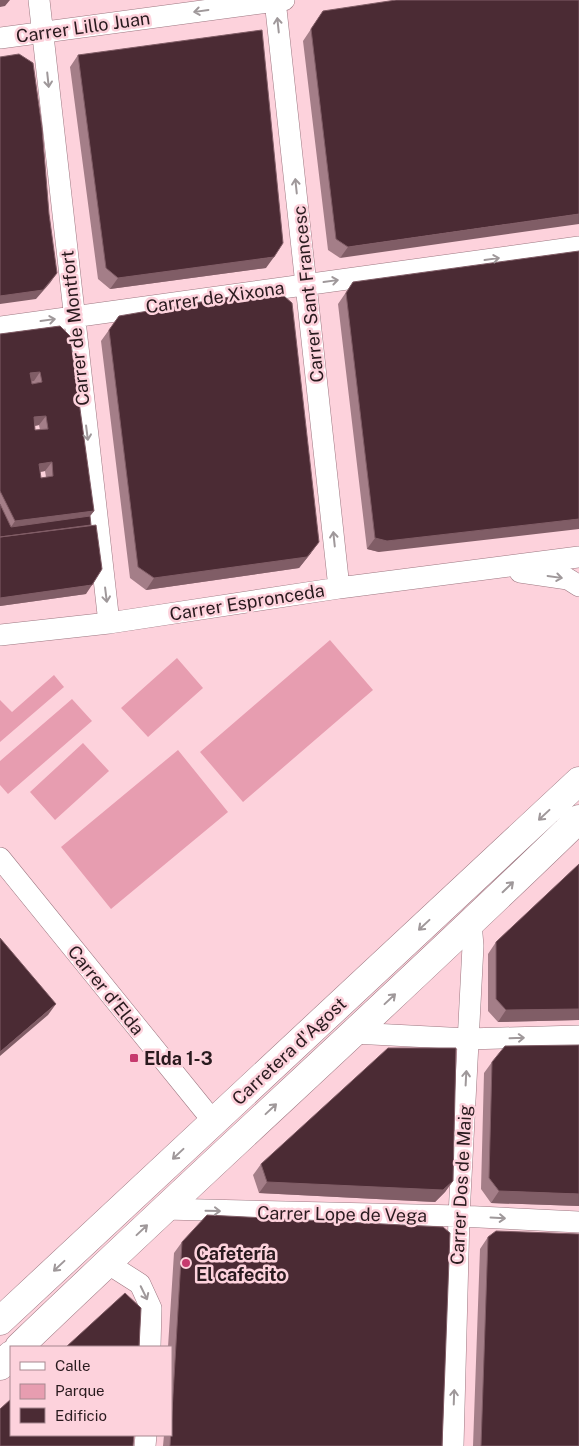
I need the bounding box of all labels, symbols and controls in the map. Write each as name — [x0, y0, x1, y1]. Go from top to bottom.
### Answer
one-way arrow — [193, 6, 209, 16]
street label: Carrer Lillo Juan — [15, 7, 151, 47]
one-way arrow — [273, 17, 283, 33]
one-way arrow — [43, 72, 53, 88]
one-way arrow — [291, 179, 301, 195]
street label: Carrer Sant Francesc — [288, 205, 328, 383]
street label: Carrer de Montfort — [56, 249, 94, 407]
one-way arrow — [483, 253, 499, 263]
one-way arrow — [322, 275, 338, 285]
street label: Carrer de Xixona — [144, 277, 286, 317]
one-way arrow — [40, 315, 56, 325]
one-way arrow — [82, 425, 92, 441]
one-way arrow — [329, 532, 339, 548]
one-way arrow — [547, 572, 563, 582]
street label: Carrer Espronceda — [168, 579, 326, 625]
one-way arrow — [101, 586, 111, 602]
one-way arrow — [537, 809, 550, 821]
one-way arrow — [502, 882, 514, 894]
one-way arrow — [418, 919, 431, 931]
street label: Carrer d’Elda — [64, 941, 148, 1039]
street label: Carretera d'Agost — [228, 993, 350, 1109]
one-way arrow — [383, 993, 396, 1005]
one-way arrow — [508, 1033, 524, 1043]
place label: Elda 1-3 — [144, 1048, 213, 1069]
marker: Elda 1-3 — [128, 1052, 140, 1064]
one-way arrow — [461, 1070, 470, 1086]
one-way arrow — [264, 1103, 277, 1115]
street label: Carrer Dos de Maig — [446, 1104, 476, 1266]
one-way arrow — [171, 1148, 184, 1160]
street label: Carrer Lope de Vega — [257, 1202, 427, 1226]
one-way arrow — [204, 1206, 220, 1216]
one-way arrow — [489, 1214, 505, 1223]
one-way arrow — [136, 1224, 149, 1236]
place label: Cafetería El cafecito — [196, 1243, 287, 1285]
marker: Cafetería El cafecito — [180, 1257, 192, 1269]
one-way arrow — [53, 1260, 66, 1272]
one-way arrow — [140, 1285, 149, 1300]
legend — [10, 1346, 172, 1436]
text: Calle — [55, 1357, 91, 1374]
text: Parque — [55, 1382, 105, 1399]
one-way arrow — [449, 1390, 459, 1406]
text: Edificio — [55, 1407, 107, 1424]

